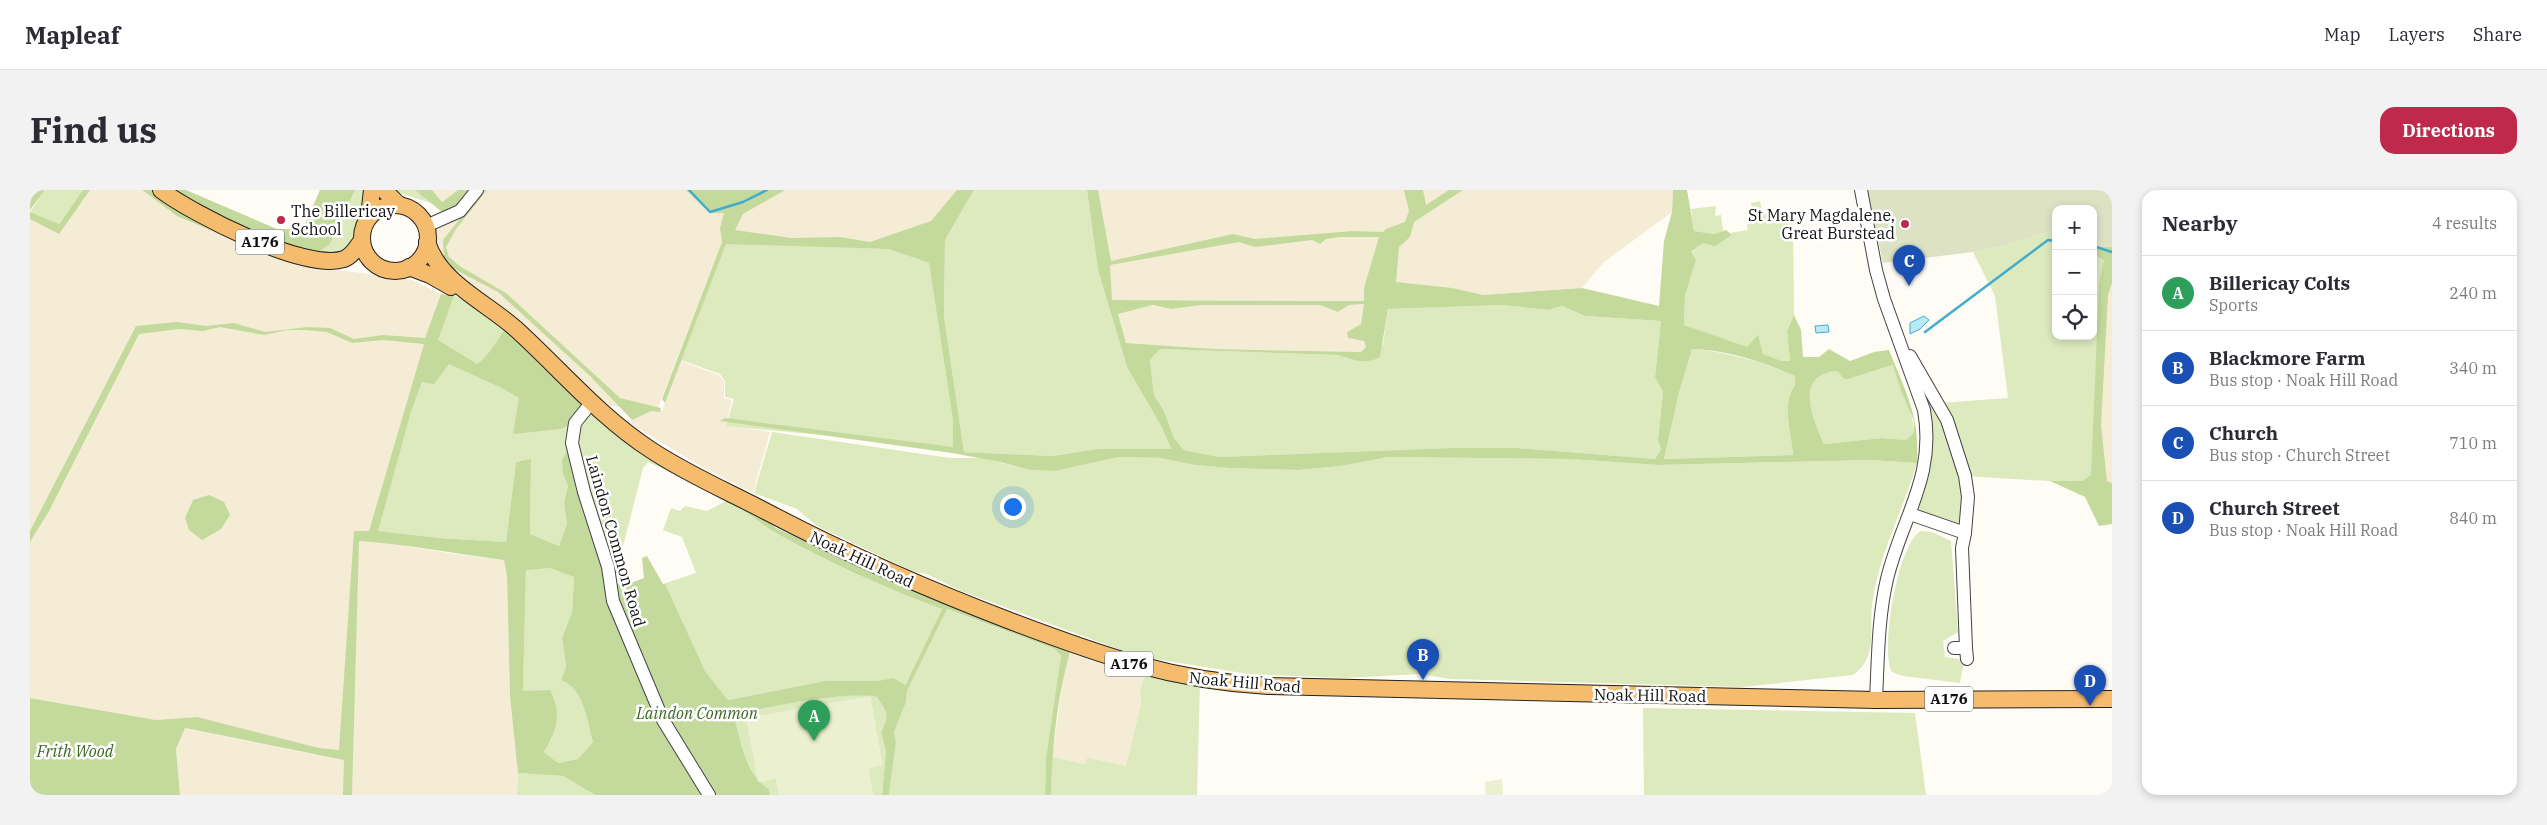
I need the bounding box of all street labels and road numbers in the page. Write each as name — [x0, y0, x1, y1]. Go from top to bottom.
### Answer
road number: A176 — [236, 230, 284, 254]
street label: Laindon Common Road — [582, 453, 650, 629]
street label: Noak Hill Road — [807, 526, 917, 592]
road number: A176 — [1105, 652, 1153, 676]
street label: Noak Hill Road — [1188, 667, 1302, 697]
street label: Noak Hill Road — [1594, 684, 1707, 706]
road number: A176 — [1925, 686, 1973, 712]

